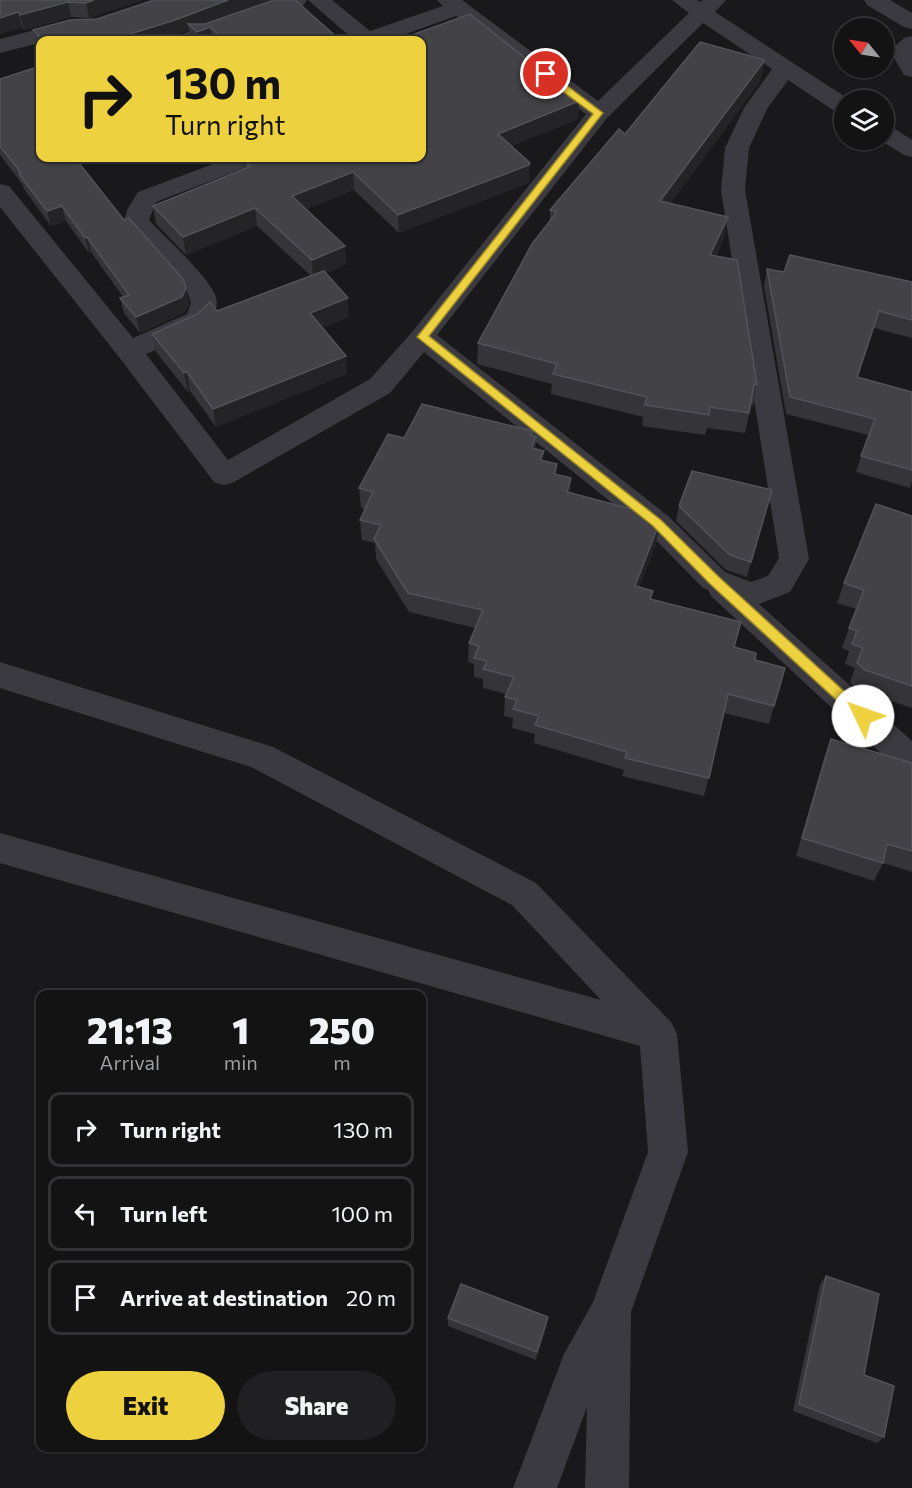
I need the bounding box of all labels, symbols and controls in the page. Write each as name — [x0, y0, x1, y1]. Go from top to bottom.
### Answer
north arrow — [834, 18, 894, 78]
map controls — [834, 18, 894, 150]
pin — [520, 48, 571, 99]
text: 130 m — [165, 56, 281, 108]
icon: arrive — [529, 57, 562, 90]
icon: right — [66, 60, 144, 138]
button: layers — [834, 90, 894, 150]
text: Turn right — [165, 108, 285, 141]
position arrow — [831, 684, 895, 748]
text: 21:13 — [87, 1007, 173, 1051]
text: 1 — [232, 1007, 249, 1051]
text: 250 — [309, 1007, 375, 1051]
text: Arrival — [100, 1050, 160, 1074]
text: min — [224, 1050, 258, 1074]
text: m — [333, 1050, 351, 1074]
icon: right — [69, 1113, 102, 1146]
text: Turn right — [120, 1116, 221, 1143]
text: 130 m — [333, 1116, 393, 1143]
icon: left — [69, 1197, 102, 1230]
text: Turn left — [120, 1200, 207, 1227]
text: 100 m — [331, 1200, 393, 1227]
icon: arrive — [69, 1281, 102, 1314]
text: Arrive at destination — [120, 1284, 328, 1311]
text: 20 m — [346, 1284, 396, 1311]
button: Exit — [66, 1371, 225, 1440]
button: Share — [237, 1371, 396, 1440]

